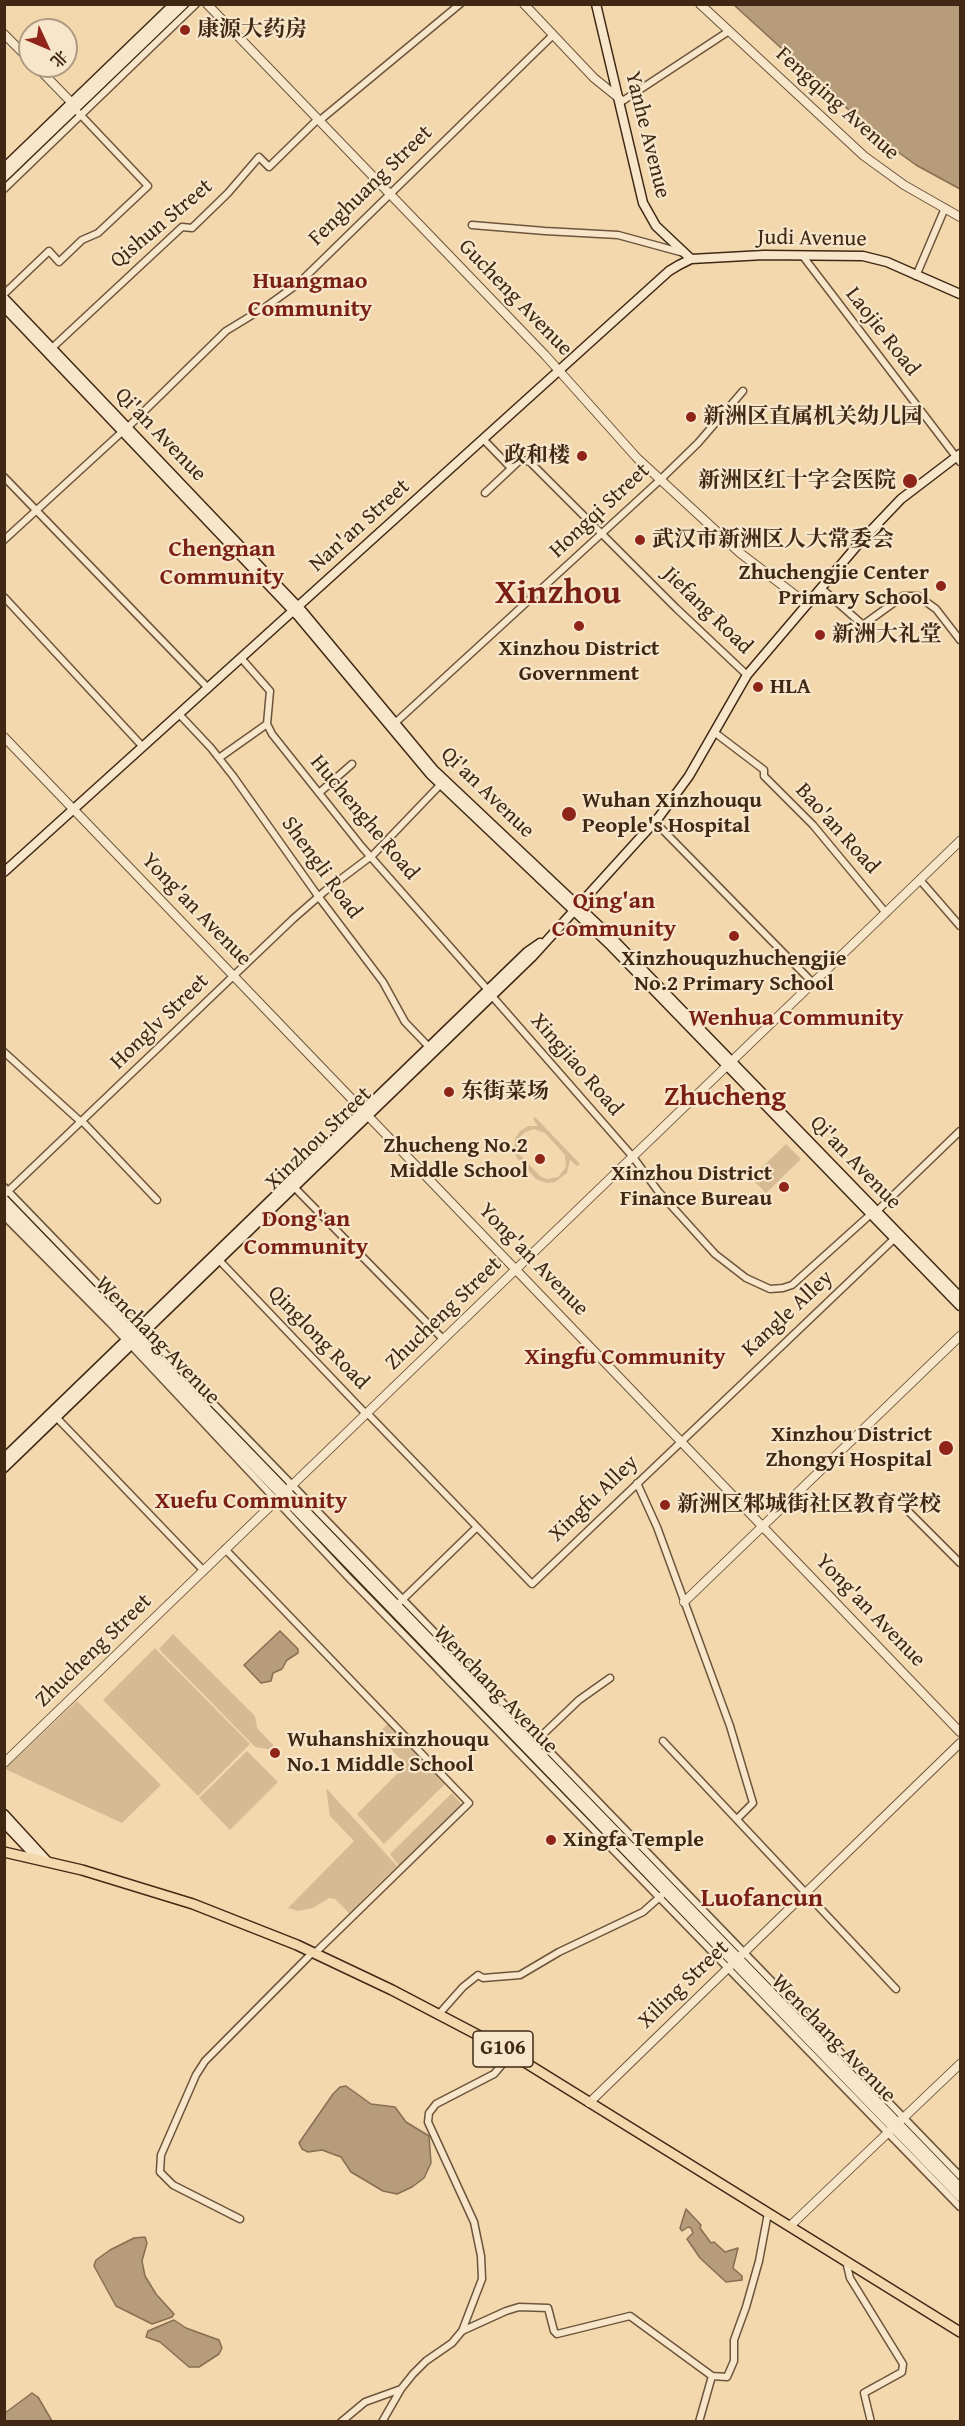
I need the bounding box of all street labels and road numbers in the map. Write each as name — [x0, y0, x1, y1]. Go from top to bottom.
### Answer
street label: Fengqing Avenue — [770, 42, 904, 166]
street label: Yanhe Avenue — [618, 69, 676, 201]
street label: Fenghuang Street — [304, 120, 438, 252]
street label: Qishun Street — [105, 174, 219, 274]
street label: Judi Avenue — [757, 225, 867, 253]
street label: Gucheng Avenue — [452, 234, 578, 362]
street label: Laojie Road — [839, 282, 925, 382]
street label: Qi'an Avenue — [109, 383, 211, 487]
street label: Hongqi Street — [544, 458, 656, 564]
street label: Nan'an Street — [304, 474, 416, 578]
street label: Jiefang Road — [656, 562, 758, 660]
street label: Qi'an Avenue — [435, 742, 539, 844]
street label: Huchenghe Road — [304, 750, 424, 886]
street label: Bao'an Road — [789, 778, 885, 880]
street label: Shengli Road — [275, 812, 367, 924]
street label: Yong'an Avenue — [135, 848, 257, 972]
street label: Honglv Street — [105, 968, 215, 1076]
street label: Xingjiao Road — [524, 1008, 628, 1122]
street label: Xinzhou Street — [260, 1082, 378, 1196]
street label: Qi'an Avenue — [804, 1111, 906, 1215]
street label: Yong'an Avenue — [472, 1198, 594, 1322]
street label: Zhucheng Street — [380, 1252, 508, 1376]
street label: Kangle Alley — [737, 1265, 839, 1363]
street label: Wenchang Avenue — [89, 1271, 225, 1411]
street label: Qinglong Road — [262, 1280, 374, 1396]
street label: Xingfu Alley — [544, 1450, 644, 1548]
street label: Yong'an Avenue — [809, 1549, 931, 1673]
street label: Zhucheng Street — [30, 1589, 158, 1713]
street label: Wenchang Avenue — [427, 1620, 563, 1760]
street label: Xiling Street — [633, 1935, 735, 2035]
street label: Wenchang Avenue — [765, 1969, 901, 2109]
road number: G106 — [473, 2031, 533, 2067]

